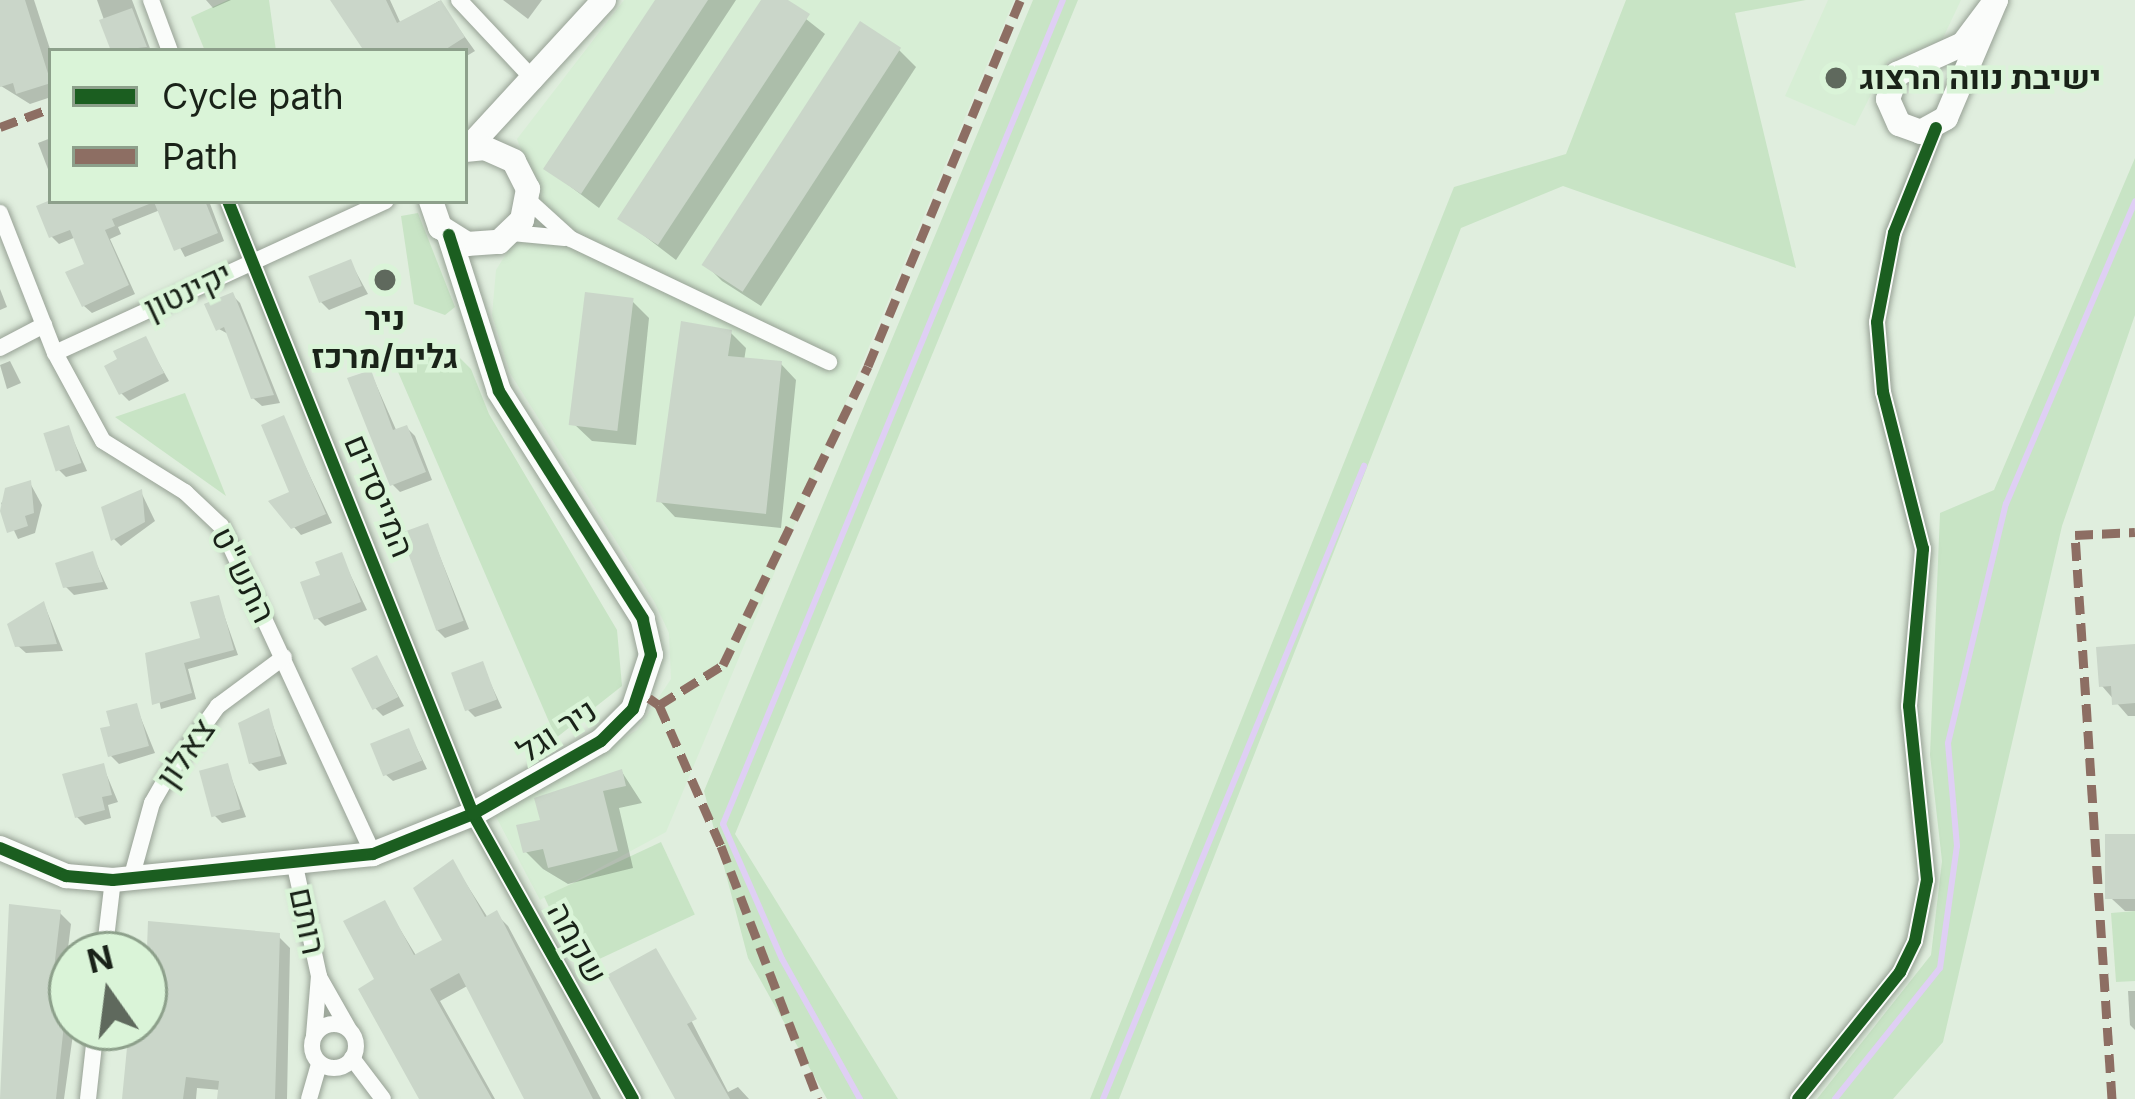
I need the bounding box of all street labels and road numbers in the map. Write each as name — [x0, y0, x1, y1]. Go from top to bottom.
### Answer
street label: יקינטון — [138, 254, 238, 328]
street label: המייסדים — [335, 429, 423, 563]
street label: התש"ט — [202, 521, 284, 629]
street label: ניר וגל — [510, 691, 604, 771]
street label: צאלון — [148, 711, 224, 795]
street label: רותם — [281, 884, 333, 958]
street label: שקמה — [539, 895, 615, 991]

